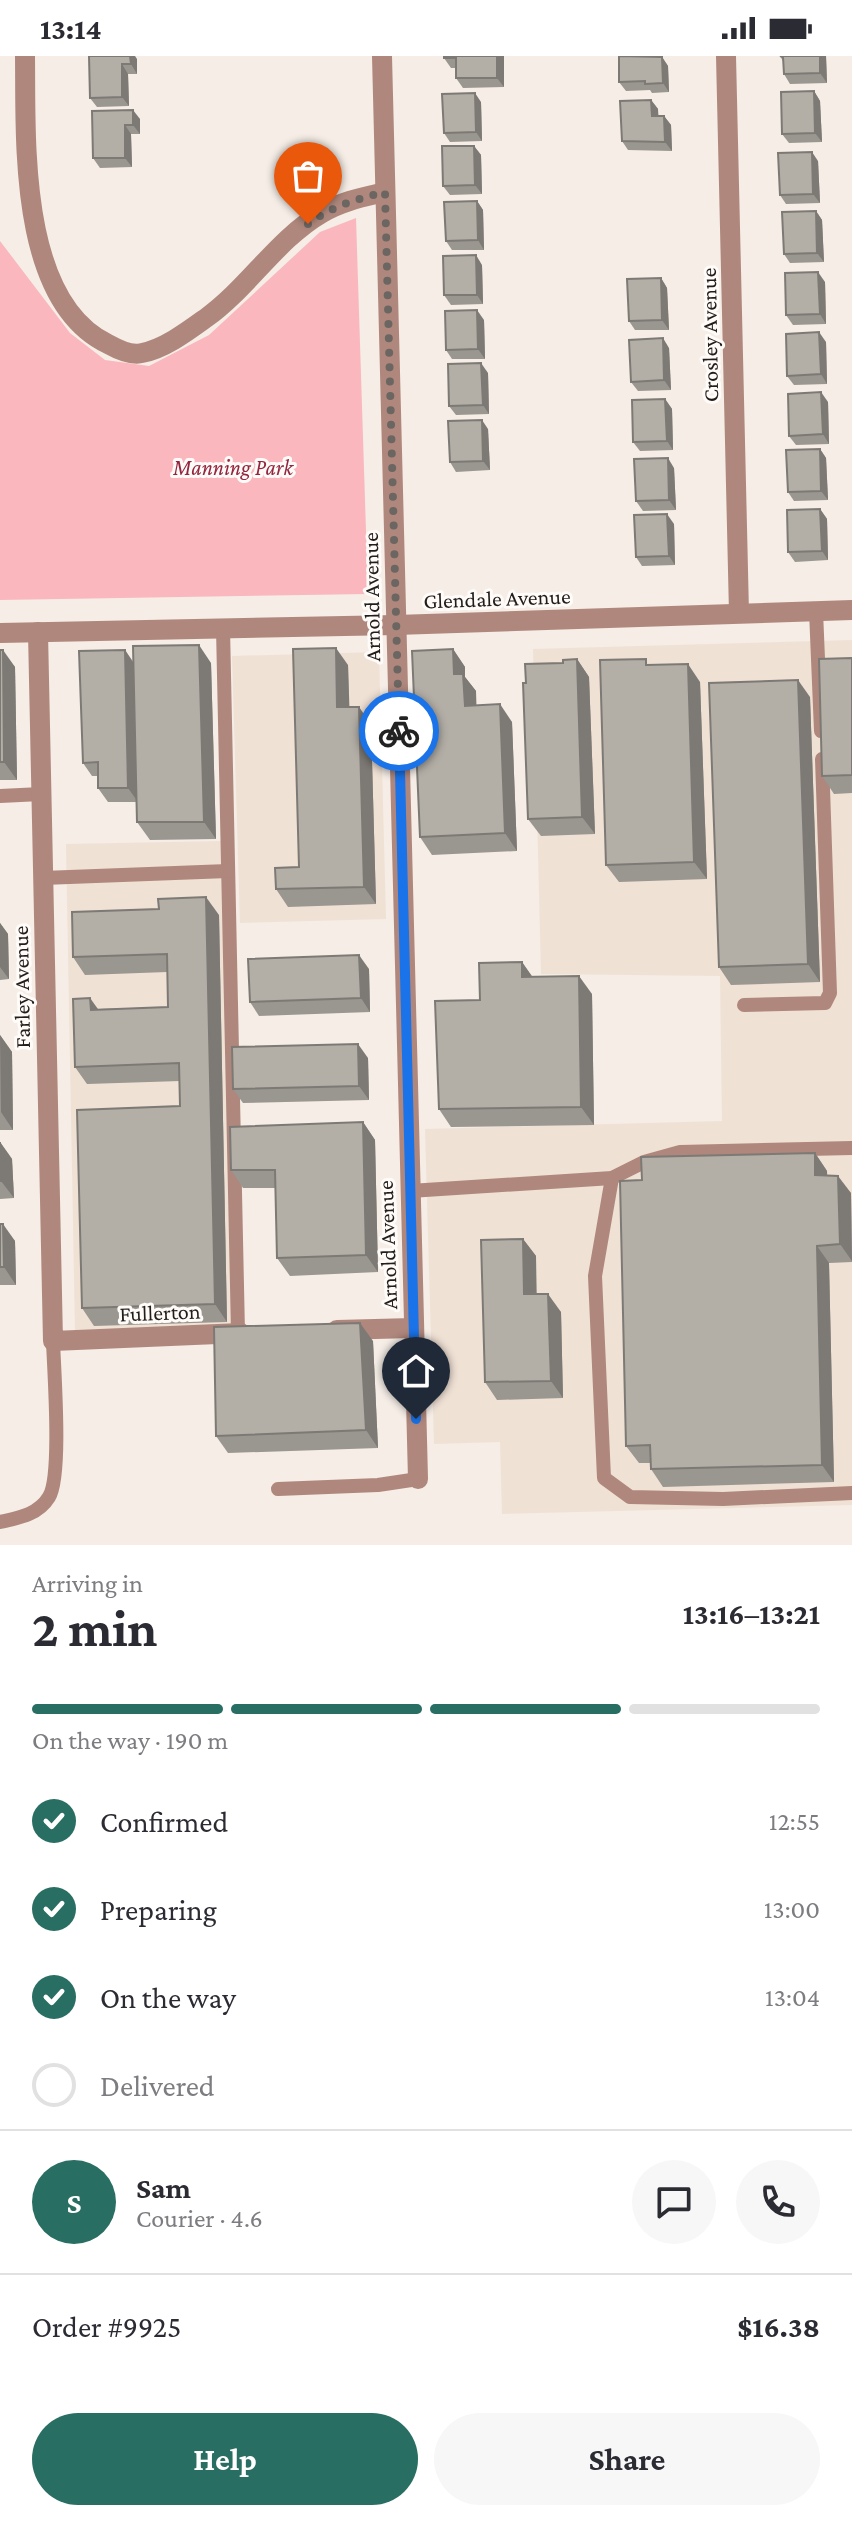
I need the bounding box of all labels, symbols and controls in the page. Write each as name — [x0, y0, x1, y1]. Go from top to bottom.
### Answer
text: 13:14 — [40, 12, 102, 45]
pin — [274, 142, 342, 224]
icon: bag — [286, 154, 330, 198]
street label: Crosley Avenue — [696, 268, 723, 402]
park label: Manning Park — [172, 455, 294, 480]
street label: Arnold Avenue — [358, 532, 385, 662]
street label: Glendale Avenue — [423, 583, 571, 614]
courier — [359, 691, 439, 771]
icon: bike — [377, 709, 421, 753]
street label: Farley Avenue — [8, 925, 35, 1049]
street label: Arnold Avenue — [373, 1180, 402, 1310]
street label: Fullerton — [119, 1299, 201, 1326]
pin — [382, 1337, 450, 1419]
icon: home — [394, 1349, 438, 1393]
text: Arriving in — [32, 1569, 143, 1598]
text: 13:16–13:21 — [683, 1597, 820, 1630]
text: 2 min — [32, 1599, 157, 1657]
text: On the way · 190 m — [32, 1726, 228, 1755]
icon: check — [32, 1799, 76, 1843]
text: Confirmed — [100, 1805, 228, 1838]
text: 12:55 — [769, 1807, 820, 1836]
icon: check — [32, 1887, 76, 1931]
text: Preparing — [100, 1893, 217, 1926]
text: 13:00 — [764, 1895, 820, 1924]
icon: check — [32, 1975, 76, 2019]
text: On the way — [100, 1981, 236, 2014]
text: 13:04 — [765, 1983, 820, 2012]
text: Delivered — [100, 2069, 215, 2102]
button: chat — [632, 2160, 716, 2244]
button: phone — [736, 2160, 820, 2244]
text: Sam — [136, 2171, 191, 2204]
text: S — [67, 2186, 82, 2219]
text: Courier · 4.6 — [136, 2204, 263, 2233]
text: Order #9925 — [32, 2310, 181, 2343]
text: $16.38 — [737, 2310, 820, 2343]
button: Help — [32, 2413, 418, 2505]
button: Share — [434, 2413, 820, 2505]

